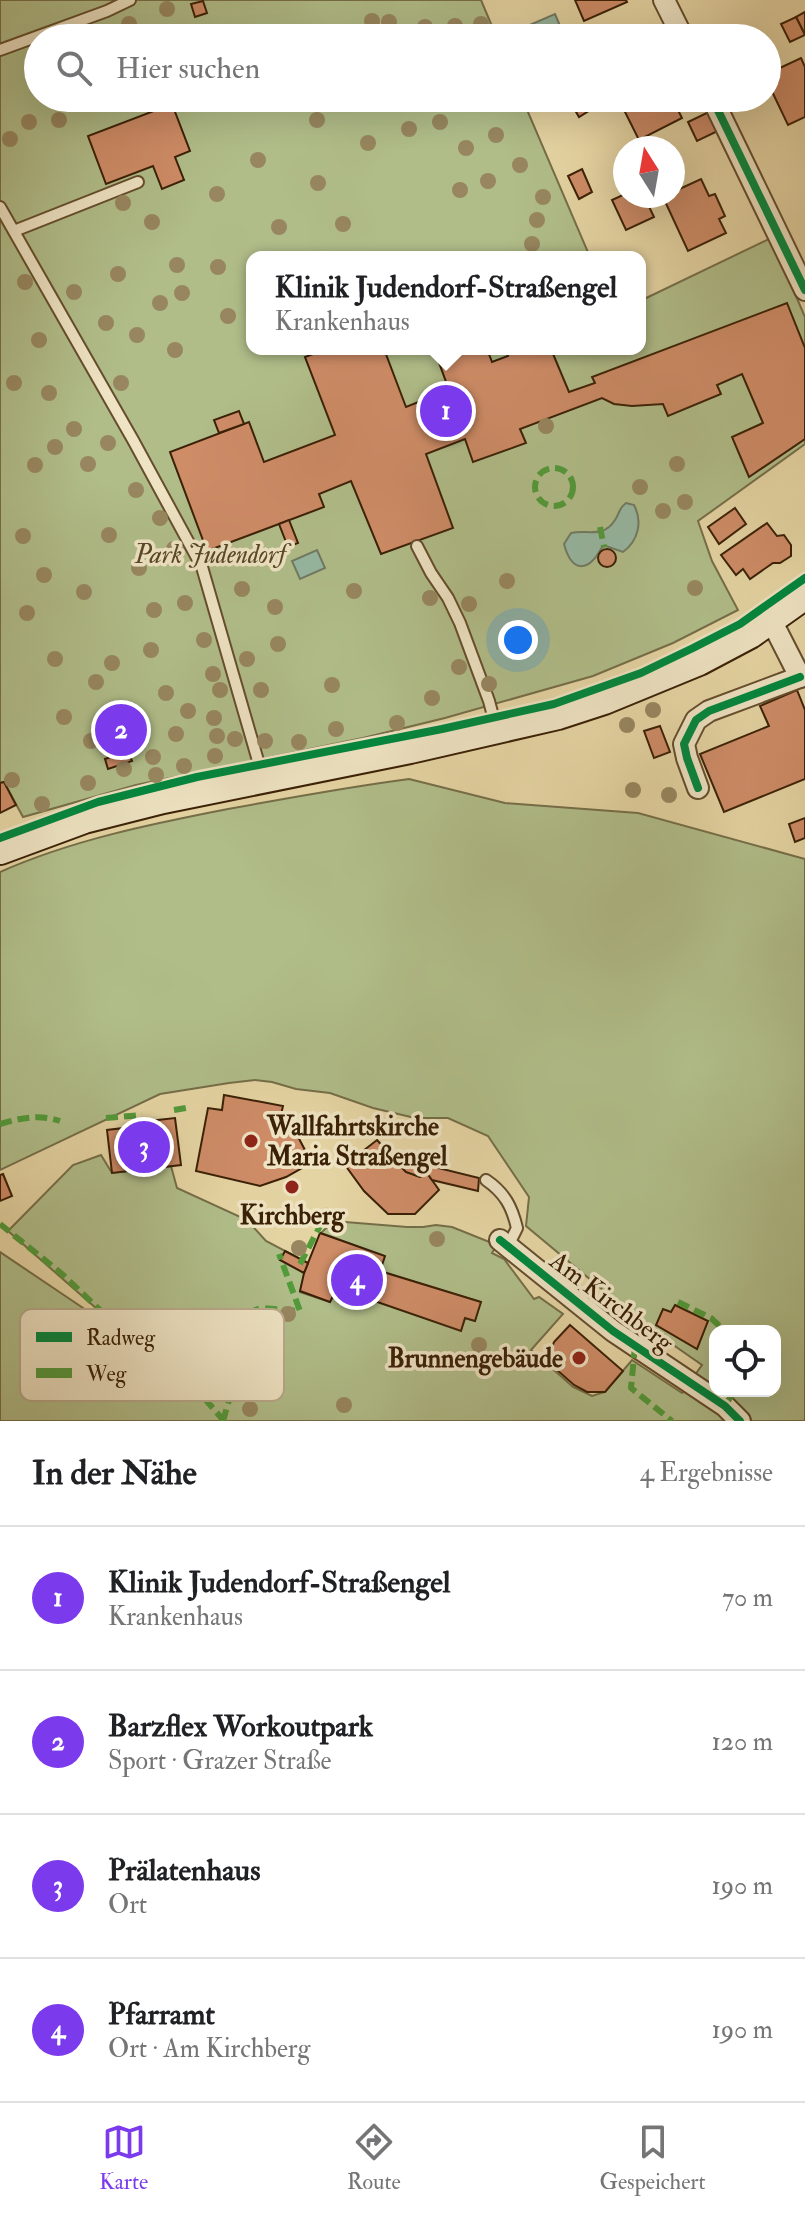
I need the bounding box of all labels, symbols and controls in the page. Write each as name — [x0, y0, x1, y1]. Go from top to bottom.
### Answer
search box — [24, 24, 781, 112]
icon: search — [52, 46, 96, 90]
text: Hier suchen — [116, 50, 260, 87]
north arrow — [613, 136, 685, 208]
popup — [246, 251, 646, 355]
text: Klinik Judendorf-Straßengel — [275, 269, 617, 306]
text: Krankenhaus — [275, 306, 410, 338]
pin: 1 — [420, 381, 472, 441]
park label: Park Judendorf — [133, 539, 292, 571]
your location — [498, 620, 538, 660]
pin: 2 — [95, 700, 147, 760]
place label: Wallfahrtskirche Maria Straßengel — [266, 1111, 448, 1174]
pin: 3 — [118, 1117, 170, 1177]
marker: Wallfahrtskirche Maria Straßengel — [242, 1132, 260, 1150]
marker: Kirchberg — [283, 1178, 301, 1196]
place label: Kirchberg — [240, 1200, 346, 1233]
street label: Am Kirchberg — [542, 1244, 681, 1359]
pin: 4 — [331, 1250, 383, 1310]
legend — [20, 1309, 284, 1401]
text: Radweg — [86, 1324, 156, 1352]
map controls — [709, 1325, 781, 1397]
button: locate — [709, 1325, 781, 1397]
place label: Brunnengebäude — [388, 1343, 563, 1376]
marker: Brunnengebäude — [570, 1349, 588, 1367]
text: Weg — [85, 1360, 128, 1388]
text: In der Nähe — [32, 1452, 197, 1495]
text: 4 Ergebnisse — [640, 1457, 773, 1489]
text: Klinik Judendorf-Straßengel — [108, 1564, 450, 1601]
text: 1 — [53, 1582, 63, 1614]
text: 70 m — [722, 1582, 773, 1614]
text: Krankenhaus — [108, 1601, 243, 1633]
text: Barzflex Workoutpark — [108, 1708, 373, 1745]
text: 2 — [51, 1726, 65, 1758]
text: 120 m — [712, 1726, 773, 1758]
text: Sport · Grazer Straße — [108, 1745, 331, 1777]
text: Prälatenhaus — [108, 1852, 260, 1889]
text: 3 — [53, 1870, 63, 1902]
text: 190 m — [712, 1870, 773, 1902]
text: Ort — [108, 1889, 147, 1921]
text: Pfarramt — [108, 1996, 215, 2033]
text: 4 — [51, 2014, 65, 2046]
text: 190 m — [712, 2014, 773, 2046]
text: Ort · Am Kirchberg — [108, 2033, 310, 2065]
tab: Karte — [99, 2120, 148, 2196]
tab: Route — [347, 2120, 401, 2196]
tab: Gespeichert — [599, 2120, 706, 2196]

